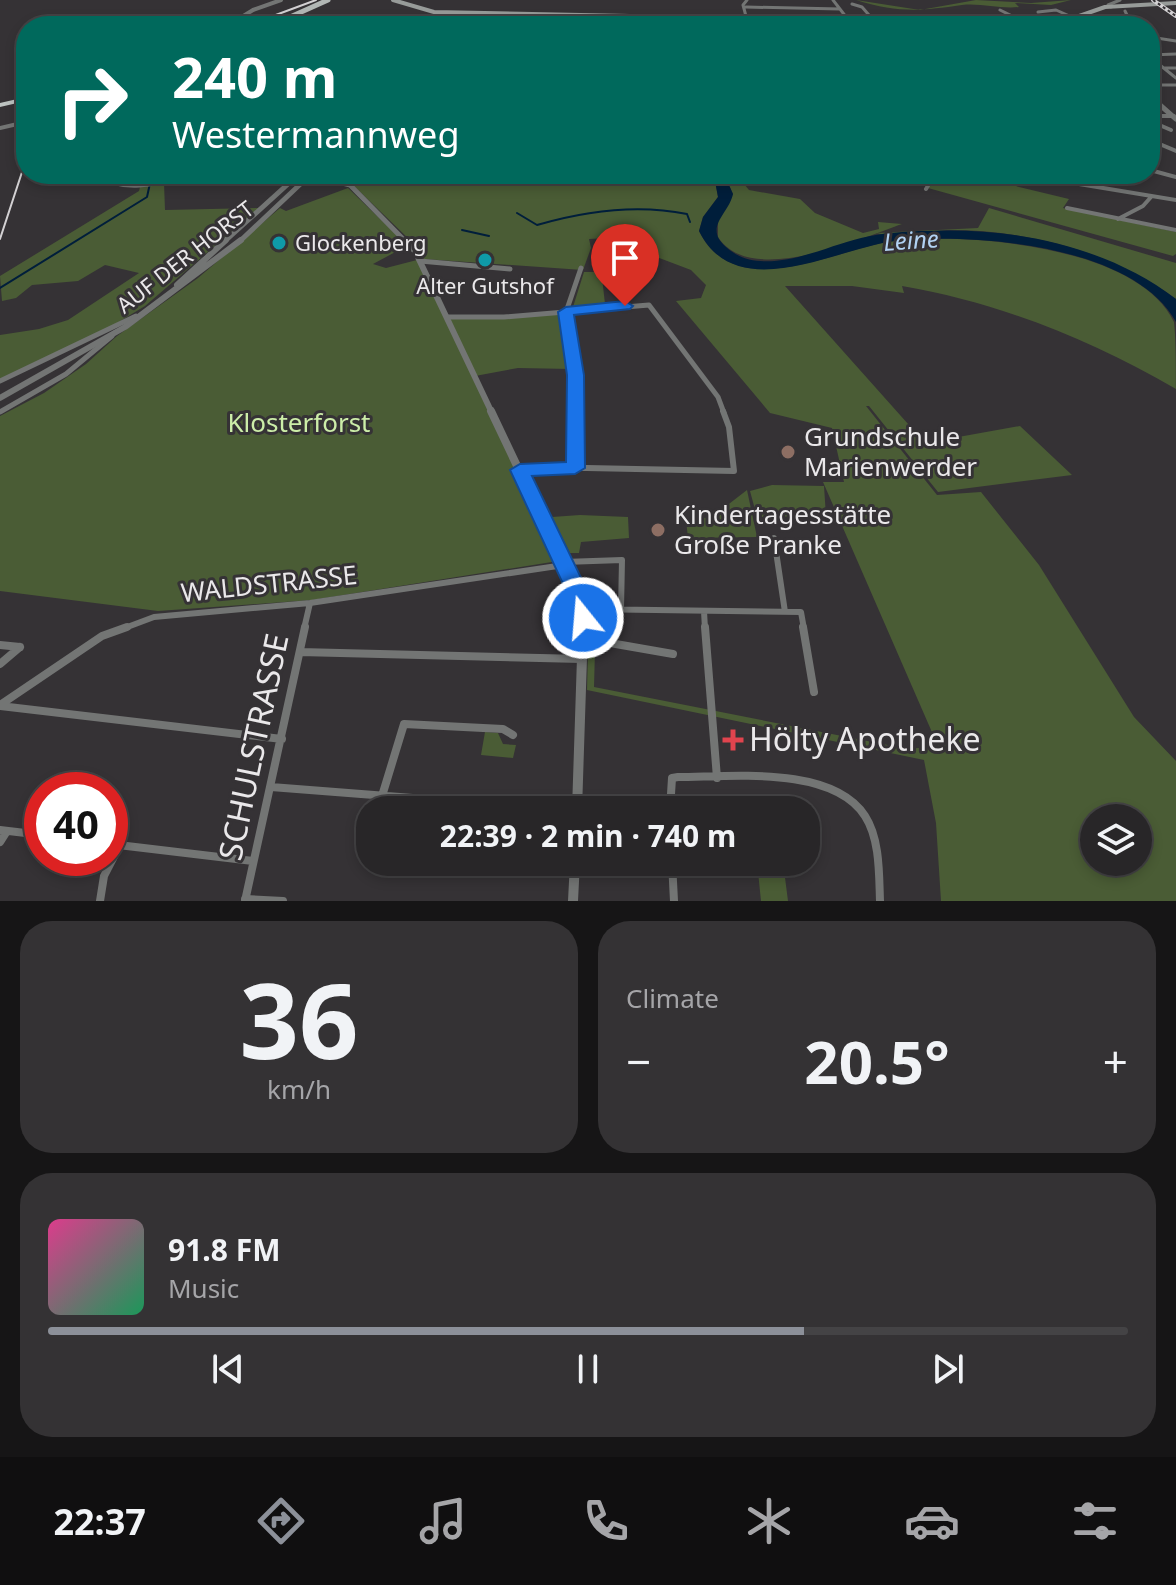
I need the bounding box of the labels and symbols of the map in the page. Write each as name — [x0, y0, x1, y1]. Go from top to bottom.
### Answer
street label: AUF DER HORST — [110, 193, 259, 319]
water label: Leine — [882, 221, 940, 258]
pin — [591, 224, 659, 306]
place label: Glockenberg — [295, 227, 427, 257]
marker: Glockenberg — [270, 234, 288, 252]
marker: Alter Gutshof — [476, 251, 494, 269]
place label: Alter Gutshof — [416, 270, 555, 300]
park label: Klosterforst — [227, 404, 371, 440]
place label: Grundschule Marienwerder — [804, 418, 977, 484]
marker: Grundschule Marienwerder — [779, 443, 797, 461]
place label: Kindertagesstätte Große Pranke — [674, 496, 891, 562]
marker: Kindertagesstätte Große Pranke — [649, 521, 667, 539]
street label: WALDSTRASSE — [179, 556, 359, 610]
position arrow — [541, 576, 625, 660]
street label: SCHULSTRASSE — [208, 630, 298, 864]
place label: Hölty Apotheke — [749, 717, 981, 760]
marker: Hölty Apotheke — [724, 731, 742, 749]
speed limit sign: 40 — [24, 772, 128, 876]

